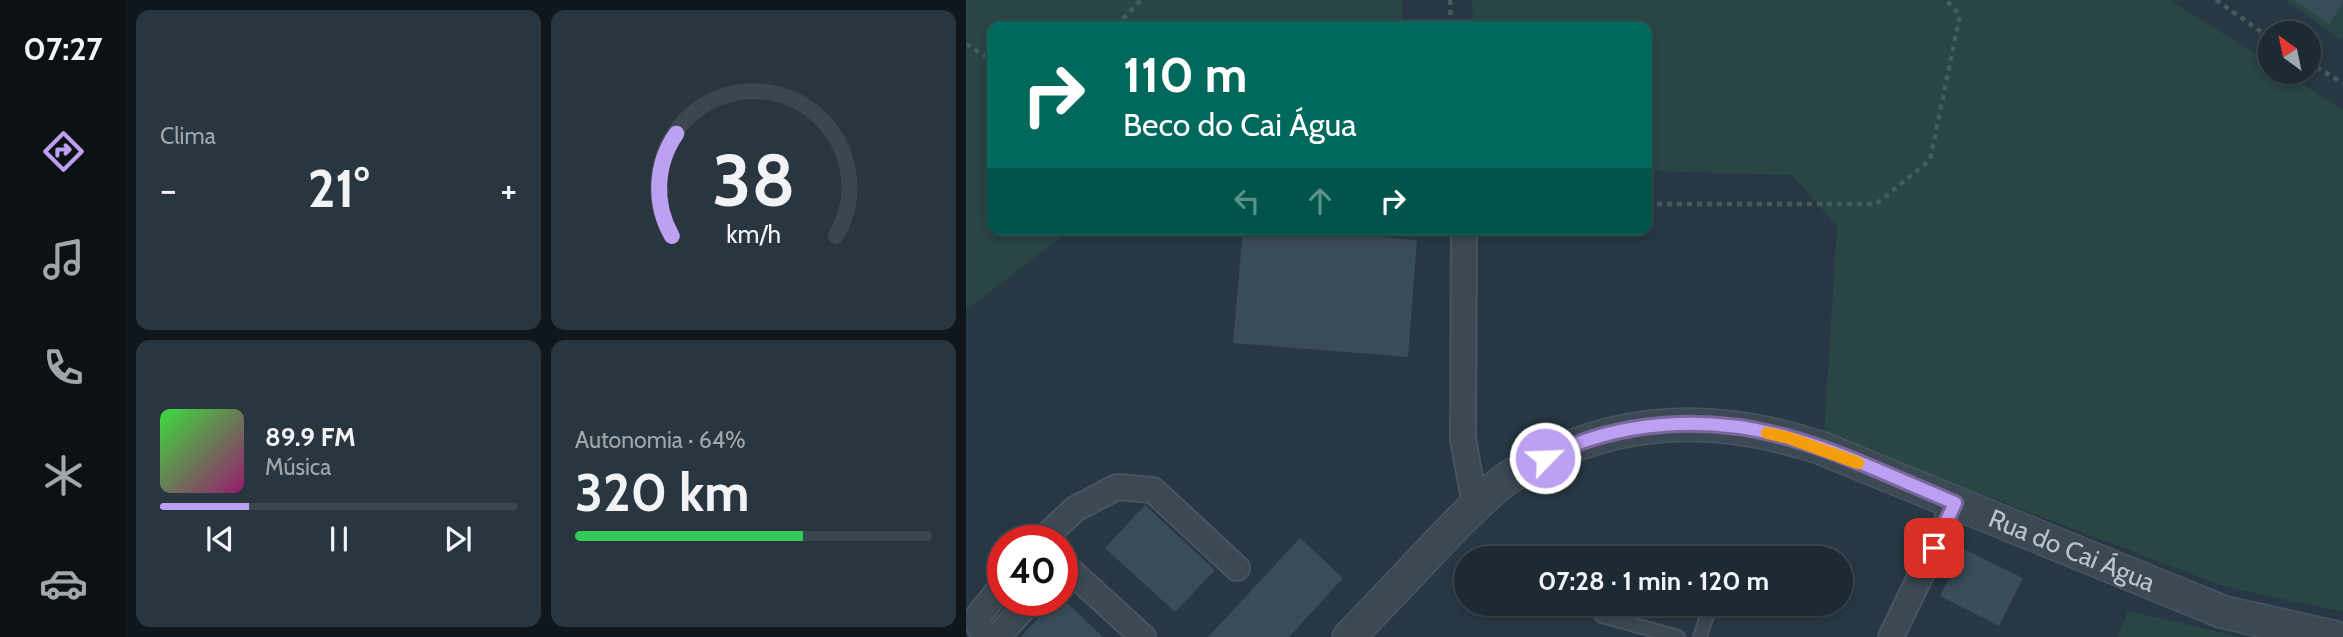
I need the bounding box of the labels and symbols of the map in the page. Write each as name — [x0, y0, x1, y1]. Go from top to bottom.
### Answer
north arrow — [2258, 21, 2320, 84]
position arrow — [1508, 421, 1582, 495]
street label: Rua do Cai Água — [1984, 502, 2160, 599]
pin — [1904, 518, 1964, 578]
speed limit sign: 40 — [987, 525, 1078, 616]

